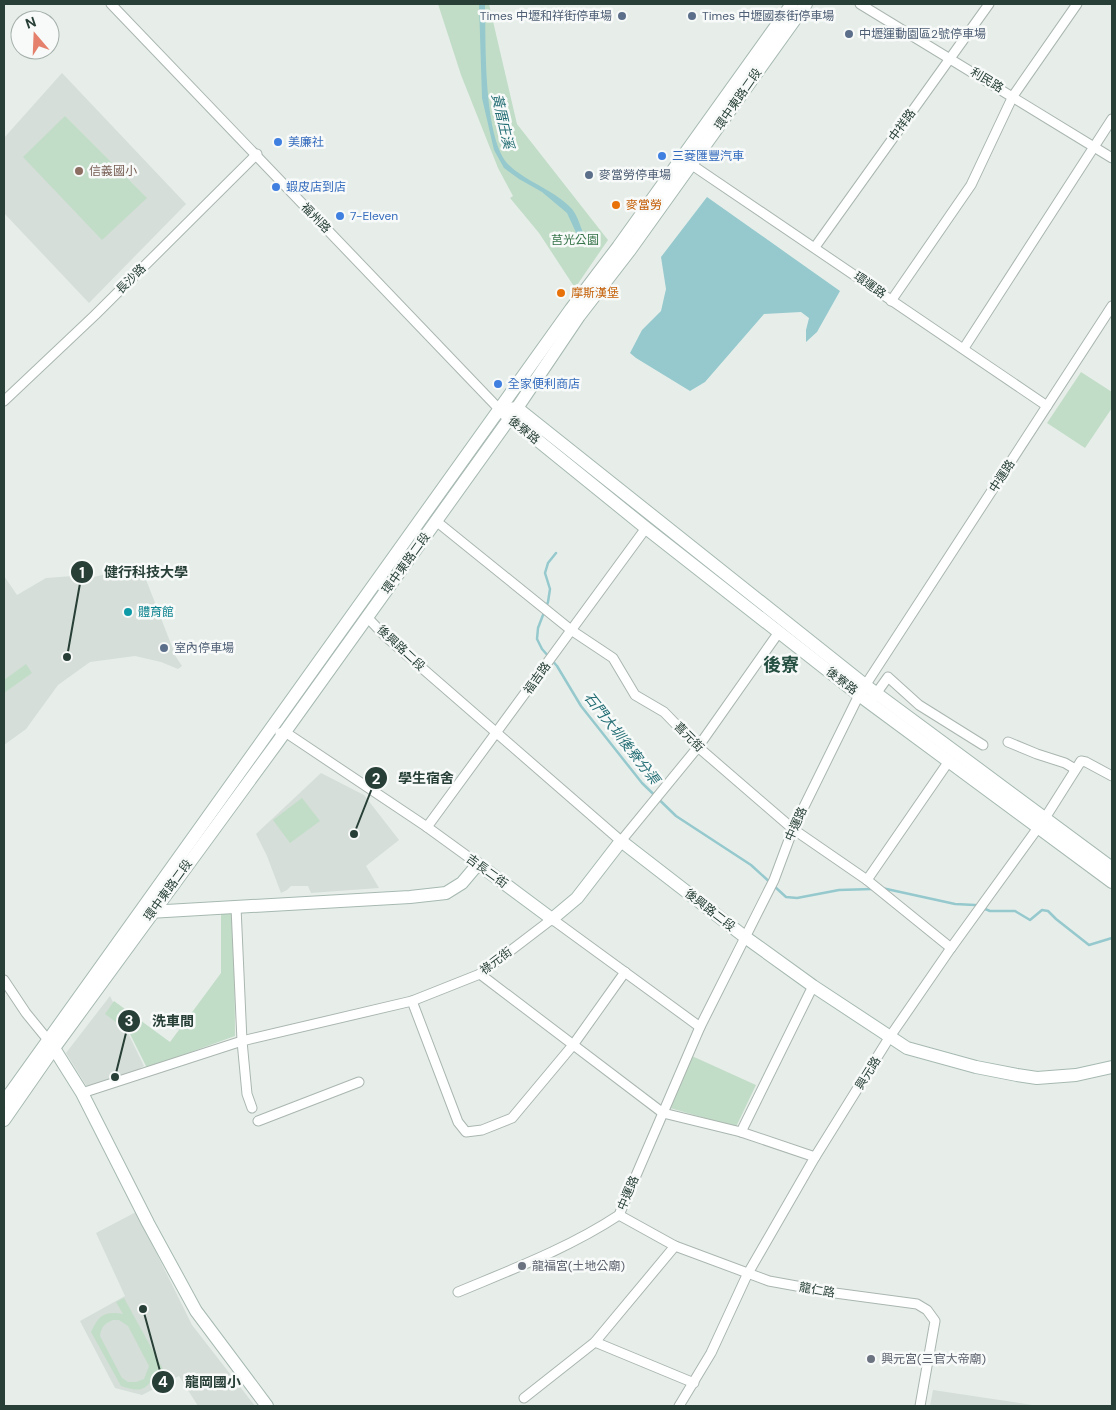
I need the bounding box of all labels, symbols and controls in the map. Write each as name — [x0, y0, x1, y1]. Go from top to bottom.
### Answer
place label: Times 中壢和祥街停車場 — [480, 8, 612, 24]
place label: Times 中壢國泰街停車場 — [702, 8, 834, 24]
north arrow — [10, 10, 60, 60]
marker: Times 中壢和祥街停車場 — [616, 10, 628, 22]
marker: Times 中壢國泰街停車場 — [686, 10, 698, 22]
text: N — [23, 13, 39, 33]
place label: 中壢運動園區2號停車場 — [859, 26, 986, 42]
marker: 中壢運動園區2號停車場 — [843, 28, 855, 40]
street label: 利民路 — [967, 64, 1007, 96]
street label: 環中東路二段 — [711, 65, 765, 133]
water label: 黃厝庄溪 — [488, 92, 519, 152]
street label: 中祥路 — [885, 106, 919, 144]
place label: 美廉社 — [288, 134, 324, 150]
marker: 美廉社 — [272, 136, 284, 148]
place label: 三菱匯豐汽車 — [672, 148, 744, 164]
marker: 三菱匯豐汽車 — [656, 150, 668, 162]
place label: 信義國小 — [89, 163, 137, 179]
marker: 信義國小 — [73, 165, 85, 177]
place label: 麥當勞停車場 — [599, 167, 671, 183]
marker: 麥當勞停車場 — [583, 169, 595, 181]
place label: 蝦皮店到店 — [286, 179, 346, 195]
marker: 蝦皮店到店 — [270, 181, 282, 193]
place label: 麥當勞 — [626, 197, 662, 213]
street label: 福州路 — [298, 199, 334, 237]
marker: 麥當勞 — [610, 199, 622, 211]
place label: 7-Eleven — [350, 208, 398, 224]
marker: 7-Eleven — [334, 210, 346, 222]
park label: 莒光公園 — [551, 232, 599, 248]
street label: 長沙路 — [113, 261, 149, 297]
street label: 環運路 — [851, 268, 889, 302]
place label: 摩斯漢堡 — [571, 285, 619, 301]
marker: 摩斯漢堡 — [555, 287, 567, 299]
place label: 全家便利商店 — [508, 376, 580, 392]
marker: 全家便利商店 — [492, 378, 504, 390]
street label: 後寮路 — [505, 412, 543, 448]
street label: 中運路 — [985, 457, 1019, 495]
street label: 環中東路二段 — [378, 529, 434, 597]
callout: 健行科技大學 — [69, 558, 198, 587]
text: 1 — [79, 563, 85, 583]
text: 健行科技大學 — [104, 563, 188, 581]
place label: 體育館 — [138, 604, 174, 620]
marker: 體育館 — [122, 606, 134, 618]
street label: 後興路二段 — [374, 622, 428, 674]
place label: 室內停車場 — [174, 640, 234, 656]
marker: 室內停車場 — [158, 642, 170, 654]
district label: 後寮 — [763, 653, 799, 677]
street label: 福吉路 — [520, 659, 554, 697]
street label: 後寮路 — [823, 664, 861, 698]
water label: 石門大圳後寮分渠 — [580, 688, 665, 789]
street label: 喜元街 — [671, 719, 707, 755]
callout: 學生宿舍 — [363, 764, 464, 793]
text: 2 — [372, 769, 381, 789]
text: 學生宿舍 — [398, 769, 454, 787]
street label: 中運路 — [781, 804, 811, 844]
street label: 吉長二街 — [463, 850, 511, 892]
street label: 環中東路二段 — [140, 856, 196, 924]
street label: 後興路二段 — [681, 885, 739, 935]
street label: 祿元街 — [477, 944, 515, 978]
callout: 洗車間 — [117, 1006, 204, 1035]
text: 3 — [124, 1011, 134, 1031]
text: 洗車間 — [152, 1012, 194, 1030]
street label: 興元路 — [852, 1053, 884, 1093]
street label: 中運路 — [614, 1173, 642, 1213]
place label: 龍福宮(土地公廟) — [532, 1258, 625, 1274]
marker: 龍福宮(土地公廟) — [516, 1260, 528, 1272]
street label: 龍仁路 — [798, 1279, 836, 1301]
place label: 興元宮(三官大帝廟) — [881, 1351, 986, 1367]
marker: 興元宮(三官大帝廟) — [865, 1353, 877, 1365]
callout: 龍岡國小 — [150, 1367, 251, 1396]
text: 4 — [158, 1372, 168, 1392]
text: 龍岡國小 — [185, 1373, 241, 1391]

